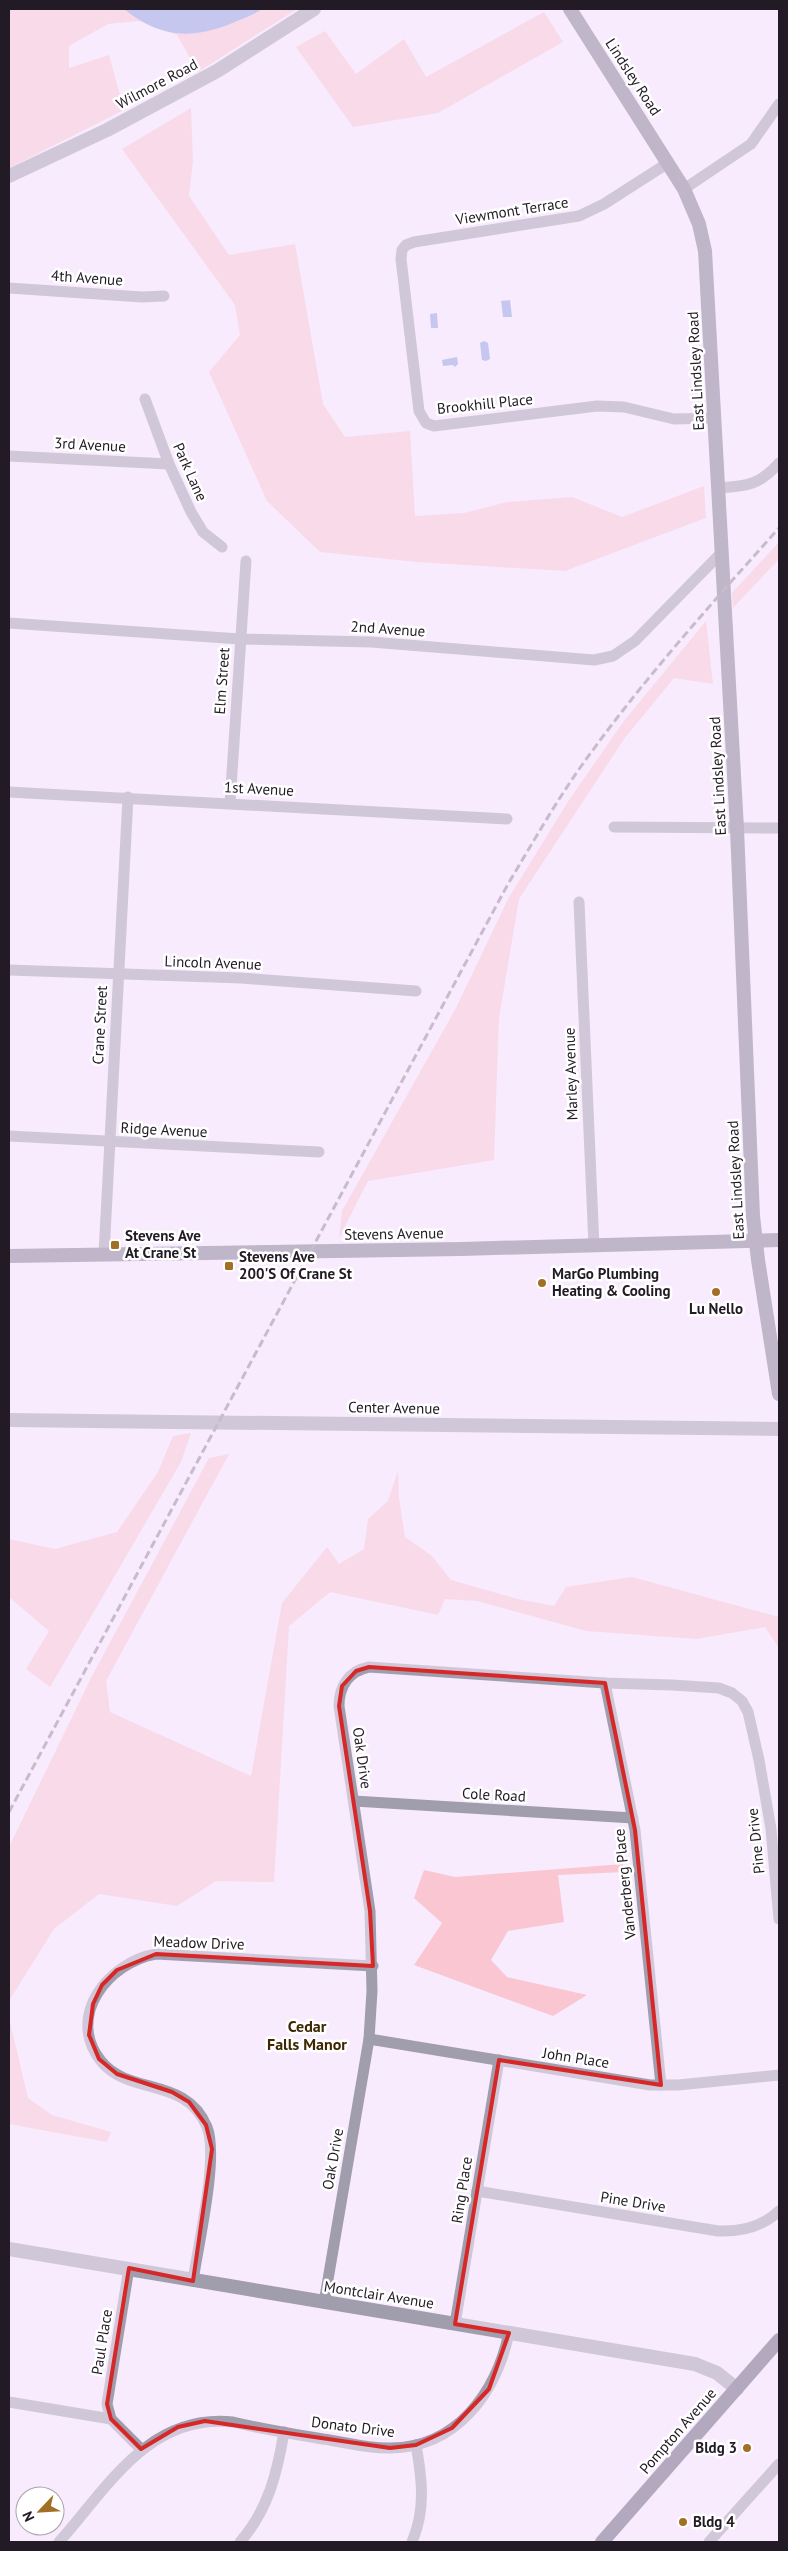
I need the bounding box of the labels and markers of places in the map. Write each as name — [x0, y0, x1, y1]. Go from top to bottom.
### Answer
place label: Stevens Ave At Crane St — [125, 1226, 201, 1262]
marker: Stevens Ave At Crane St — [109, 1239, 121, 1251]
place label: Stevens Ave 200'S Of Crane St — [239, 1247, 353, 1283]
marker: Stevens Ave 200'S Of Crane St — [223, 1260, 235, 1272]
place label: MarGo Plumbing Heating & Cooling — [552, 1264, 671, 1300]
marker: MarGo Plumbing Heating & Cooling — [536, 1277, 548, 1289]
marker: Lu Nello — [710, 1286, 722, 1298]
place label: Lu Nello — [689, 1299, 743, 1318]
place label: Bldg 3 — [695, 2438, 737, 2457]
marker: Bldg 3 — [741, 2442, 753, 2454]
place label: Bldg 4 — [693, 2512, 735, 2531]
marker: Bldg 4 — [677, 2516, 689, 2528]

